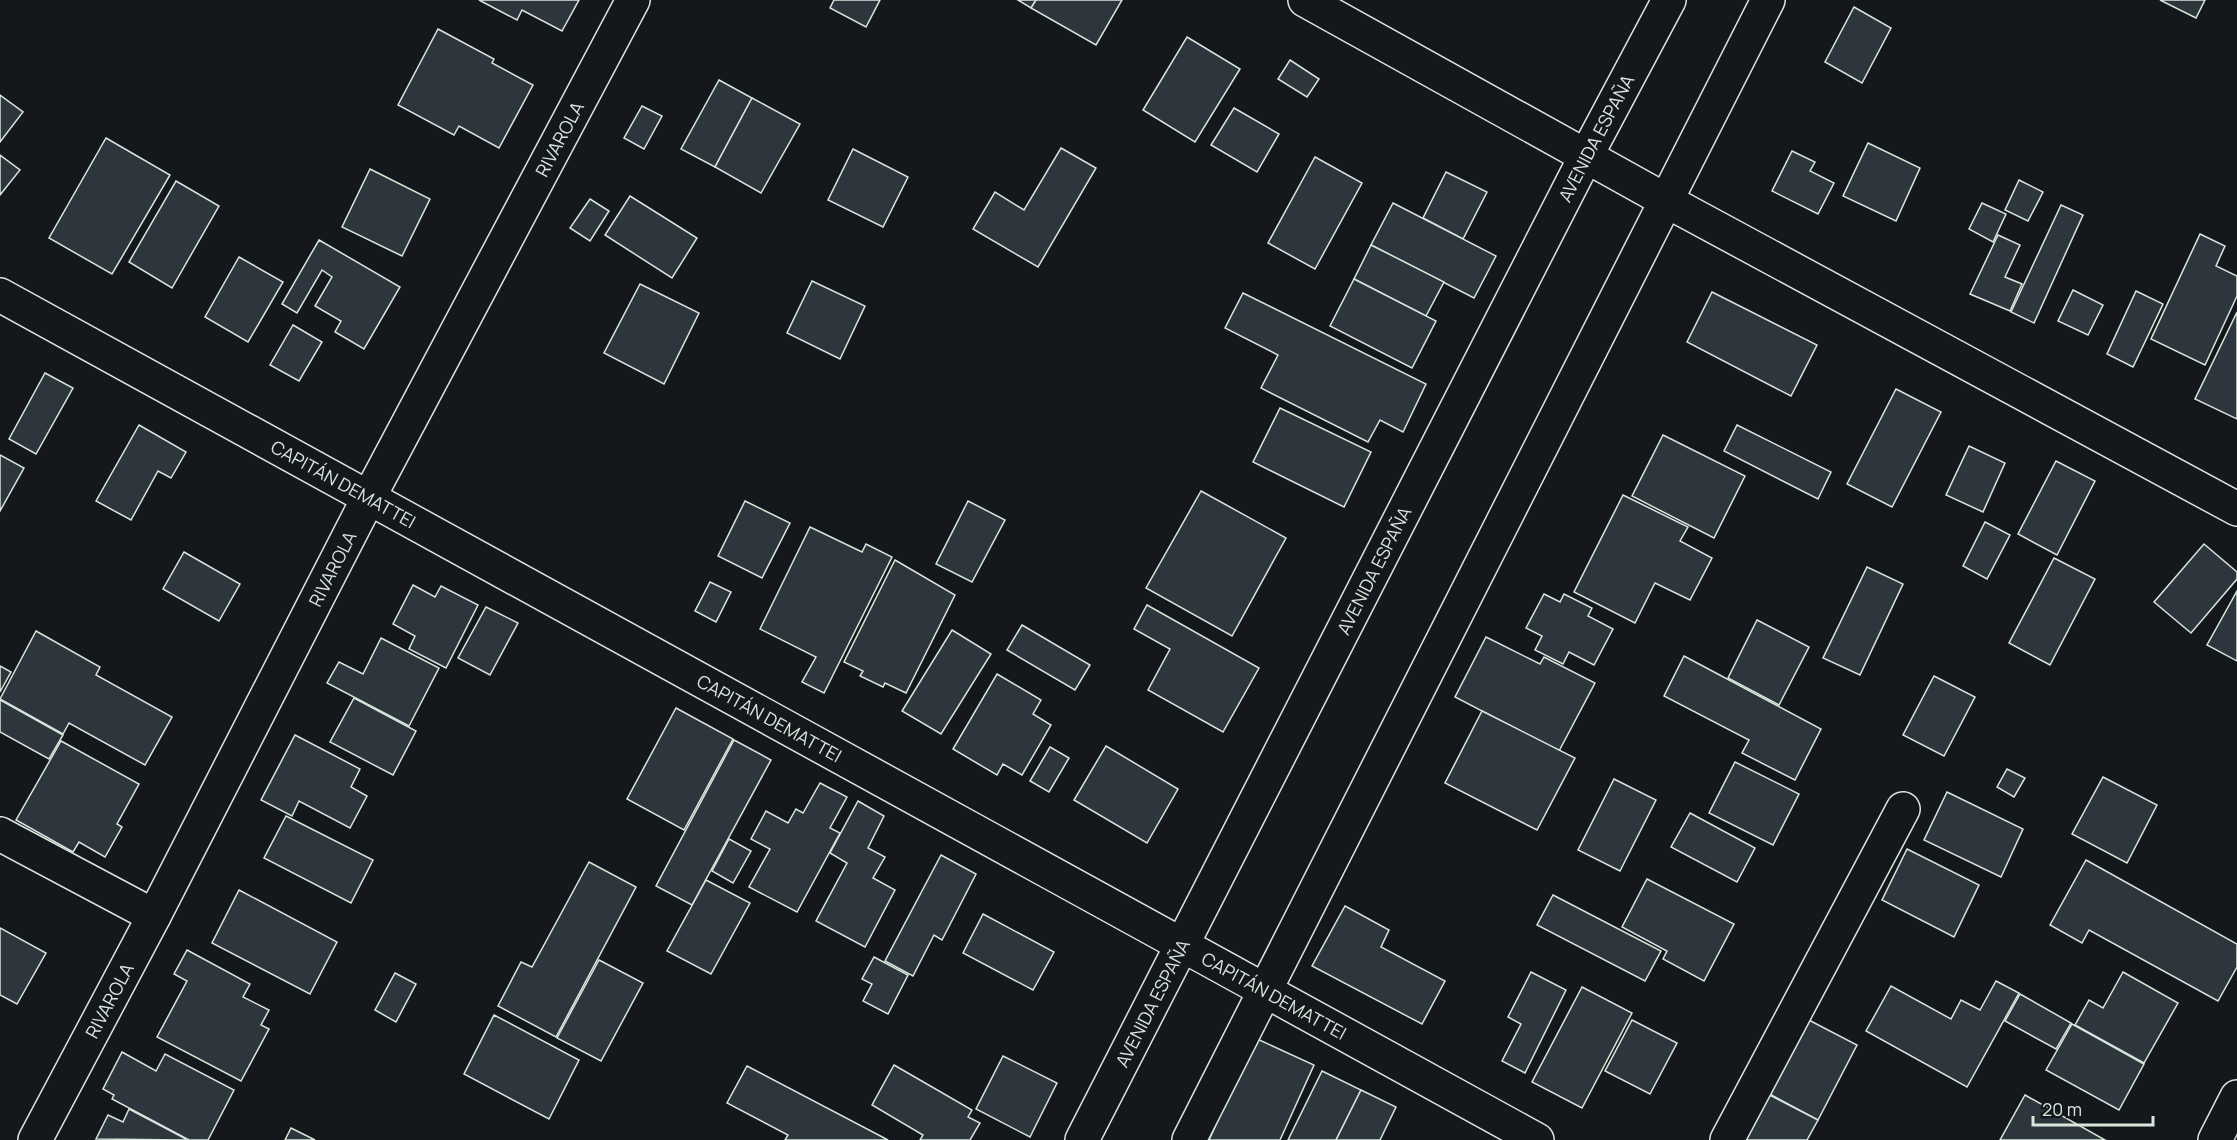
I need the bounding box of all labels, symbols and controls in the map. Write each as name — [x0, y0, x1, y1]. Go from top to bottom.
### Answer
street label: AVENIDA ESPAÑA — [1553, 70, 1639, 206]
street label: RIVAROLA — [529, 97, 589, 181]
street label: CAPITÁN DEMATTEI — [267, 434, 420, 533]
street label: AVENIDA ESPAÑA — [1331, 502, 1417, 638]
street label: RIVAROLA — [303, 526, 362, 610]
street label: CAPITÁN DEMATTEI — [693, 669, 846, 767]
street label: AVENIDA ESPAÑA — [1109, 934, 1195, 1071]
street label: CAPITÁN DEMATTEI — [1198, 946, 1351, 1045]
street label: RIVAROLA — [79, 958, 139, 1042]
scale bar — [2033, 1089, 2153, 1127]
text: 20 m — [2042, 1097, 2082, 1121]

